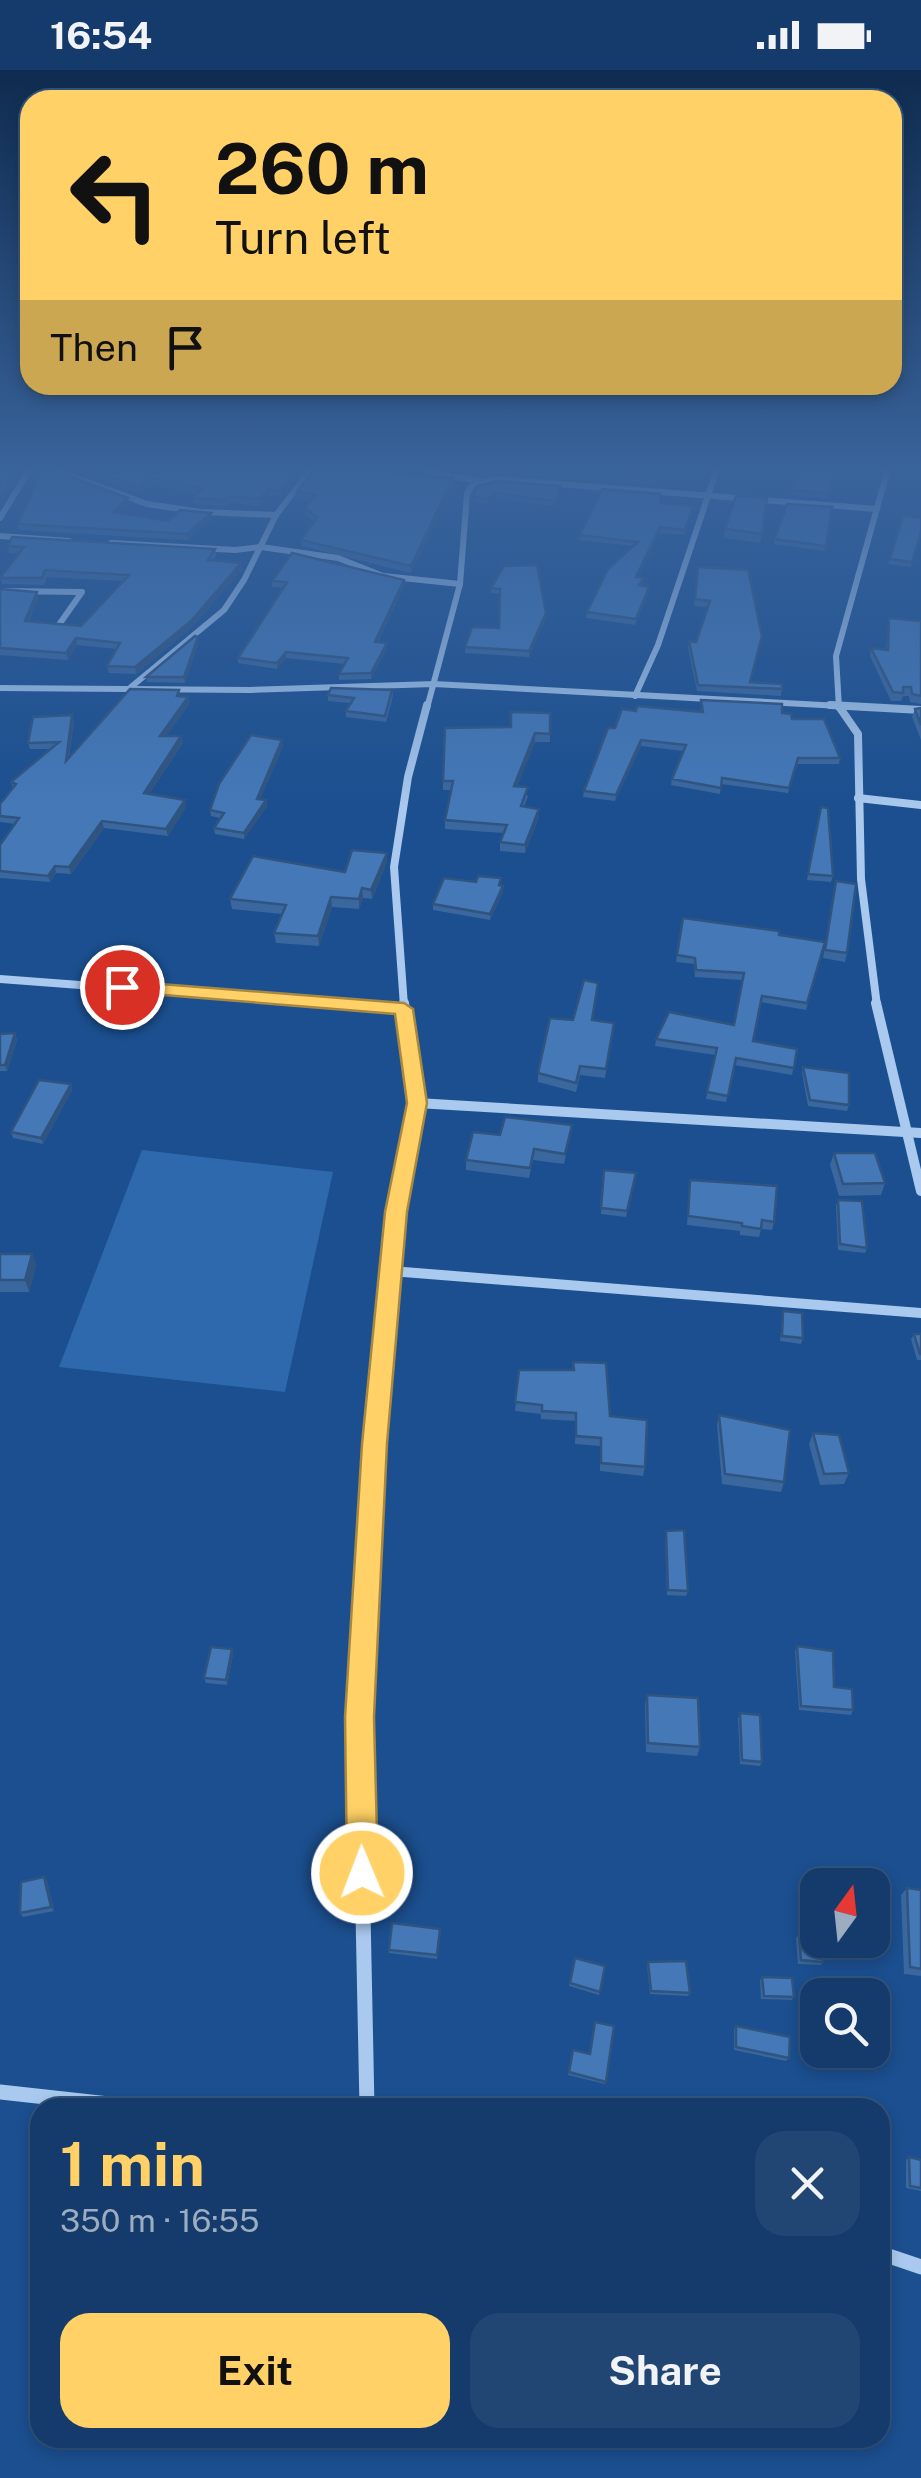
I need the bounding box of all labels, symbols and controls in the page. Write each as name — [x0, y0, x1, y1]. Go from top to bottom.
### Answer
text: 16:54 — [50, 13, 152, 58]
text: 260 m — [215, 127, 429, 210]
icon: left — [50, 130, 180, 260]
text: Turn left — [215, 211, 391, 264]
icon: arrive — [158, 320, 213, 375]
text: Then — [50, 325, 138, 370]
pin — [80, 945, 165, 1030]
icon: arrive — [95, 960, 150, 1015]
position arrow — [310, 1821, 414, 1925]
north arrow — [800, 1868, 890, 1958]
map controls — [800, 1868, 890, 2068]
button: search — [800, 1978, 890, 2068]
text: 1 min — [60, 2129, 205, 2200]
button: close — [755, 2131, 860, 2236]
text: 350 m · 16:55 — [60, 2202, 260, 2239]
button: Exit — [60, 2313, 450, 2428]
button: Share — [470, 2313, 860, 2428]

